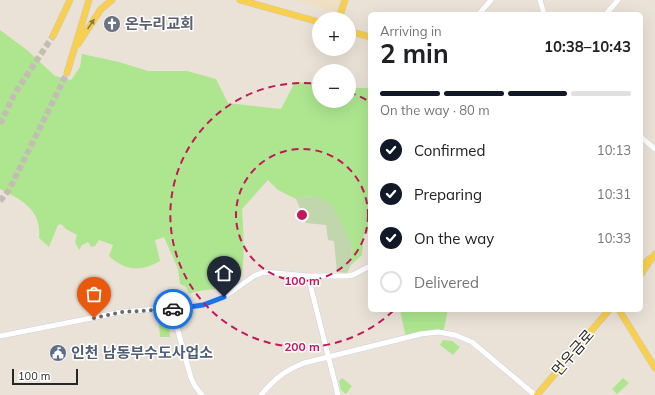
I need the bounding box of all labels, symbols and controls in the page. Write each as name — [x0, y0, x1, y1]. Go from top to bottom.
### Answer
map controls — [312, 12, 356, 108]
button: + — [312, 12, 356, 56]
church icon: 온누리교회 — [102, 14, 122, 34]
place label: 온누리교회 — [125, 14, 194, 33]
one-way arrow — [87, 19, 95, 30]
text: Arriving in — [380, 23, 442, 39]
text: 2 min — [380, 37, 449, 70]
text: 10:38–10:43 — [544, 37, 631, 56]
button: − — [312, 64, 356, 108]
text: On the way · 80 m — [380, 102, 490, 118]
icon: check — [380, 139, 402, 161]
text: Confirmed — [414, 141, 485, 160]
text: 10:13 — [597, 142, 631, 158]
icon: check — [380, 183, 402, 205]
text: Preparing — [414, 185, 482, 204]
text: 10:31 — [597, 186, 631, 202]
centre of rings — [295, 208, 309, 222]
icon: check — [380, 227, 402, 249]
text: On the way — [414, 229, 494, 248]
text: 10:33 — [597, 230, 631, 246]
pin — [207, 256, 241, 297]
icon: home — [213, 262, 235, 284]
text: 100 m — [284, 273, 320, 288]
text: Delivered — [414, 273, 479, 292]
pin — [77, 277, 111, 318]
icon: bag — [83, 283, 105, 305]
courier — [153, 289, 193, 329]
icon: car — [162, 298, 184, 320]
street label: 먼우금로 — [547, 326, 598, 380]
text: 200 m — [284, 339, 320, 354]
public building icon: 인천 남동부수도사업소 — [48, 343, 68, 363]
place label: 인천 남동부수도사업소 — [71, 343, 213, 362]
scale bar — [12, 367, 78, 386]
text: 100 m — [18, 369, 50, 383]

